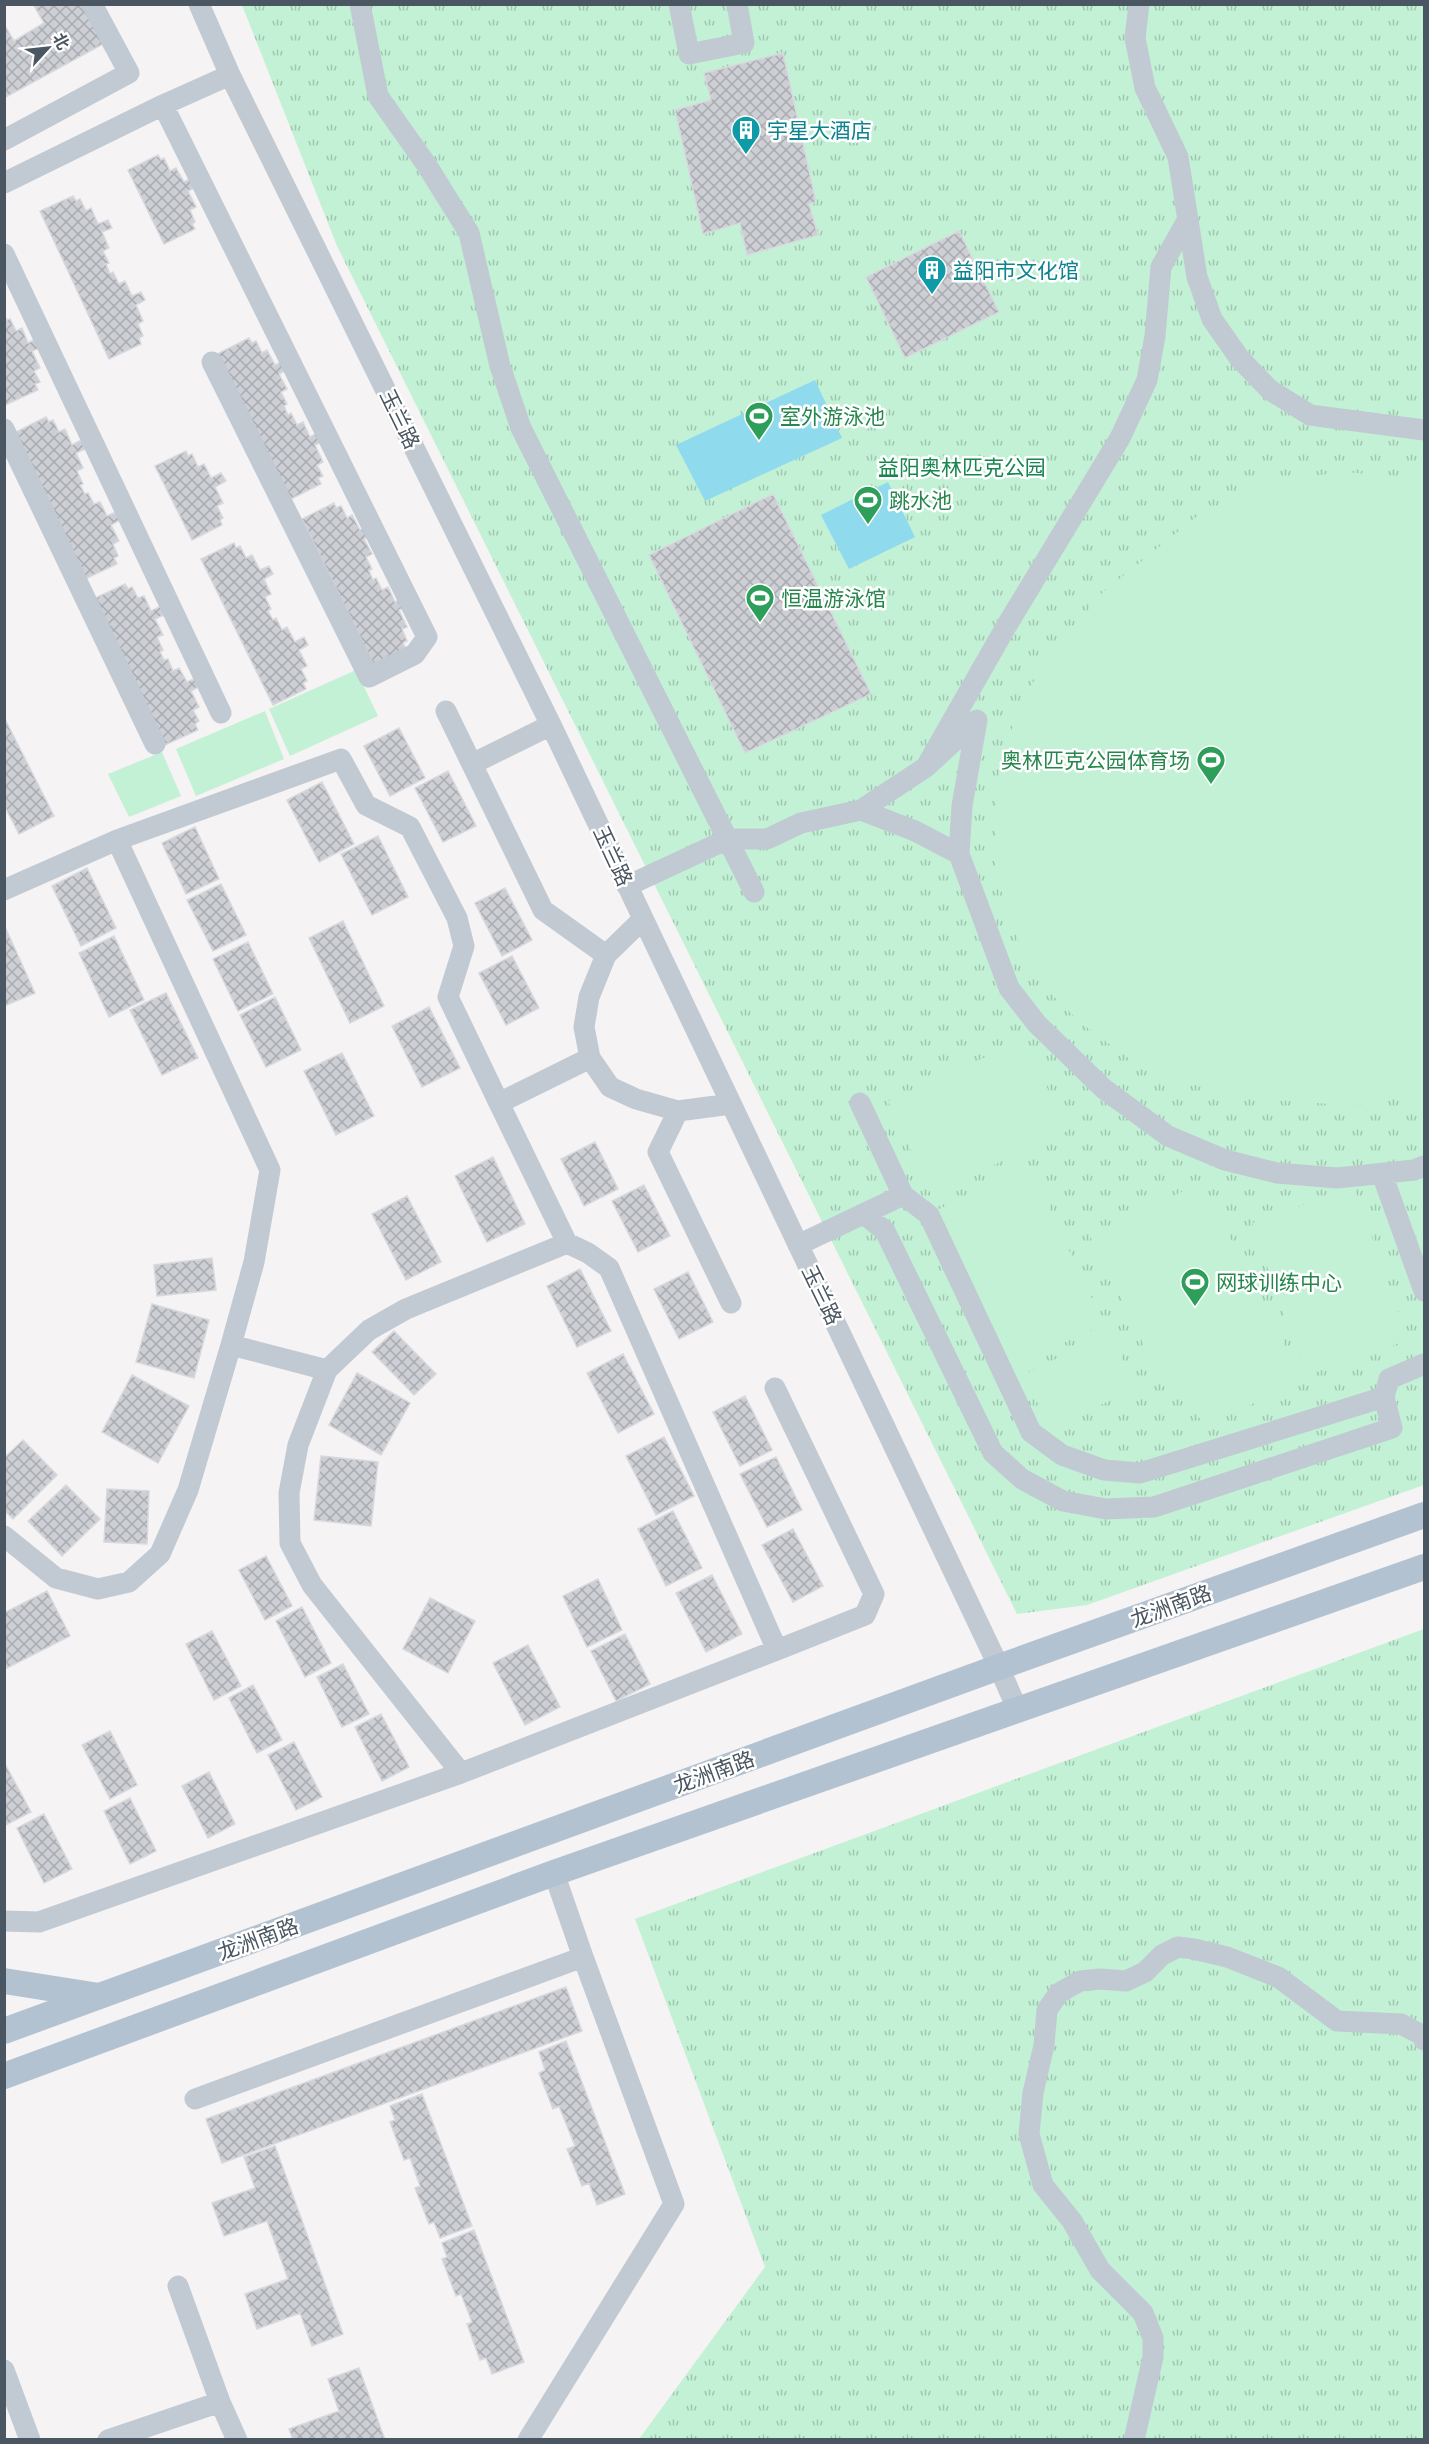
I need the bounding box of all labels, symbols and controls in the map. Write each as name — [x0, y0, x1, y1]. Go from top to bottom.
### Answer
north arrow — [18, 18, 78, 78]
text: 北 — [48, 29, 75, 53]
building icon: 宇星大酒店 — [730, 114, 762, 156]
place label: 宇星大酒店 — [767, 116, 872, 145]
building icon: 益阳市文化馆 — [916, 254, 948, 296]
place label: 益阳市文化馆 — [953, 256, 1079, 285]
street label: 玉兰路 — [373, 384, 427, 454]
sports icon: 室外游泳池 — [743, 400, 775, 442]
place label: 室外游泳池 — [780, 402, 885, 431]
park label: 益阳奥林匹克公园 — [878, 453, 1046, 482]
sports icon: 跳水池 — [852, 484, 884, 526]
place label: 跳水池 — [889, 486, 952, 515]
sports icon: 恒温游泳馆 — [744, 582, 776, 624]
place label: 恒温游泳馆 — [781, 584, 886, 613]
sports icon: 奥林匹克公园体育场 — [1195, 744, 1227, 786]
place label: 奥林匹克公园体育场 — [1001, 746, 1190, 775]
street label: 玉兰路 — [587, 821, 639, 891]
street label: 玉兰路 — [795, 1260, 849, 1330]
sports icon: 网球训练中心 — [1179, 1266, 1211, 1308]
place label: 网球训练中心 — [1216, 1268, 1342, 1297]
street label: 龙洲南路 — [1127, 1578, 1215, 1634]
street label: 龙洲南路 — [670, 1744, 758, 1800]
street label: 龙洲南路 — [214, 1911, 302, 1967]

